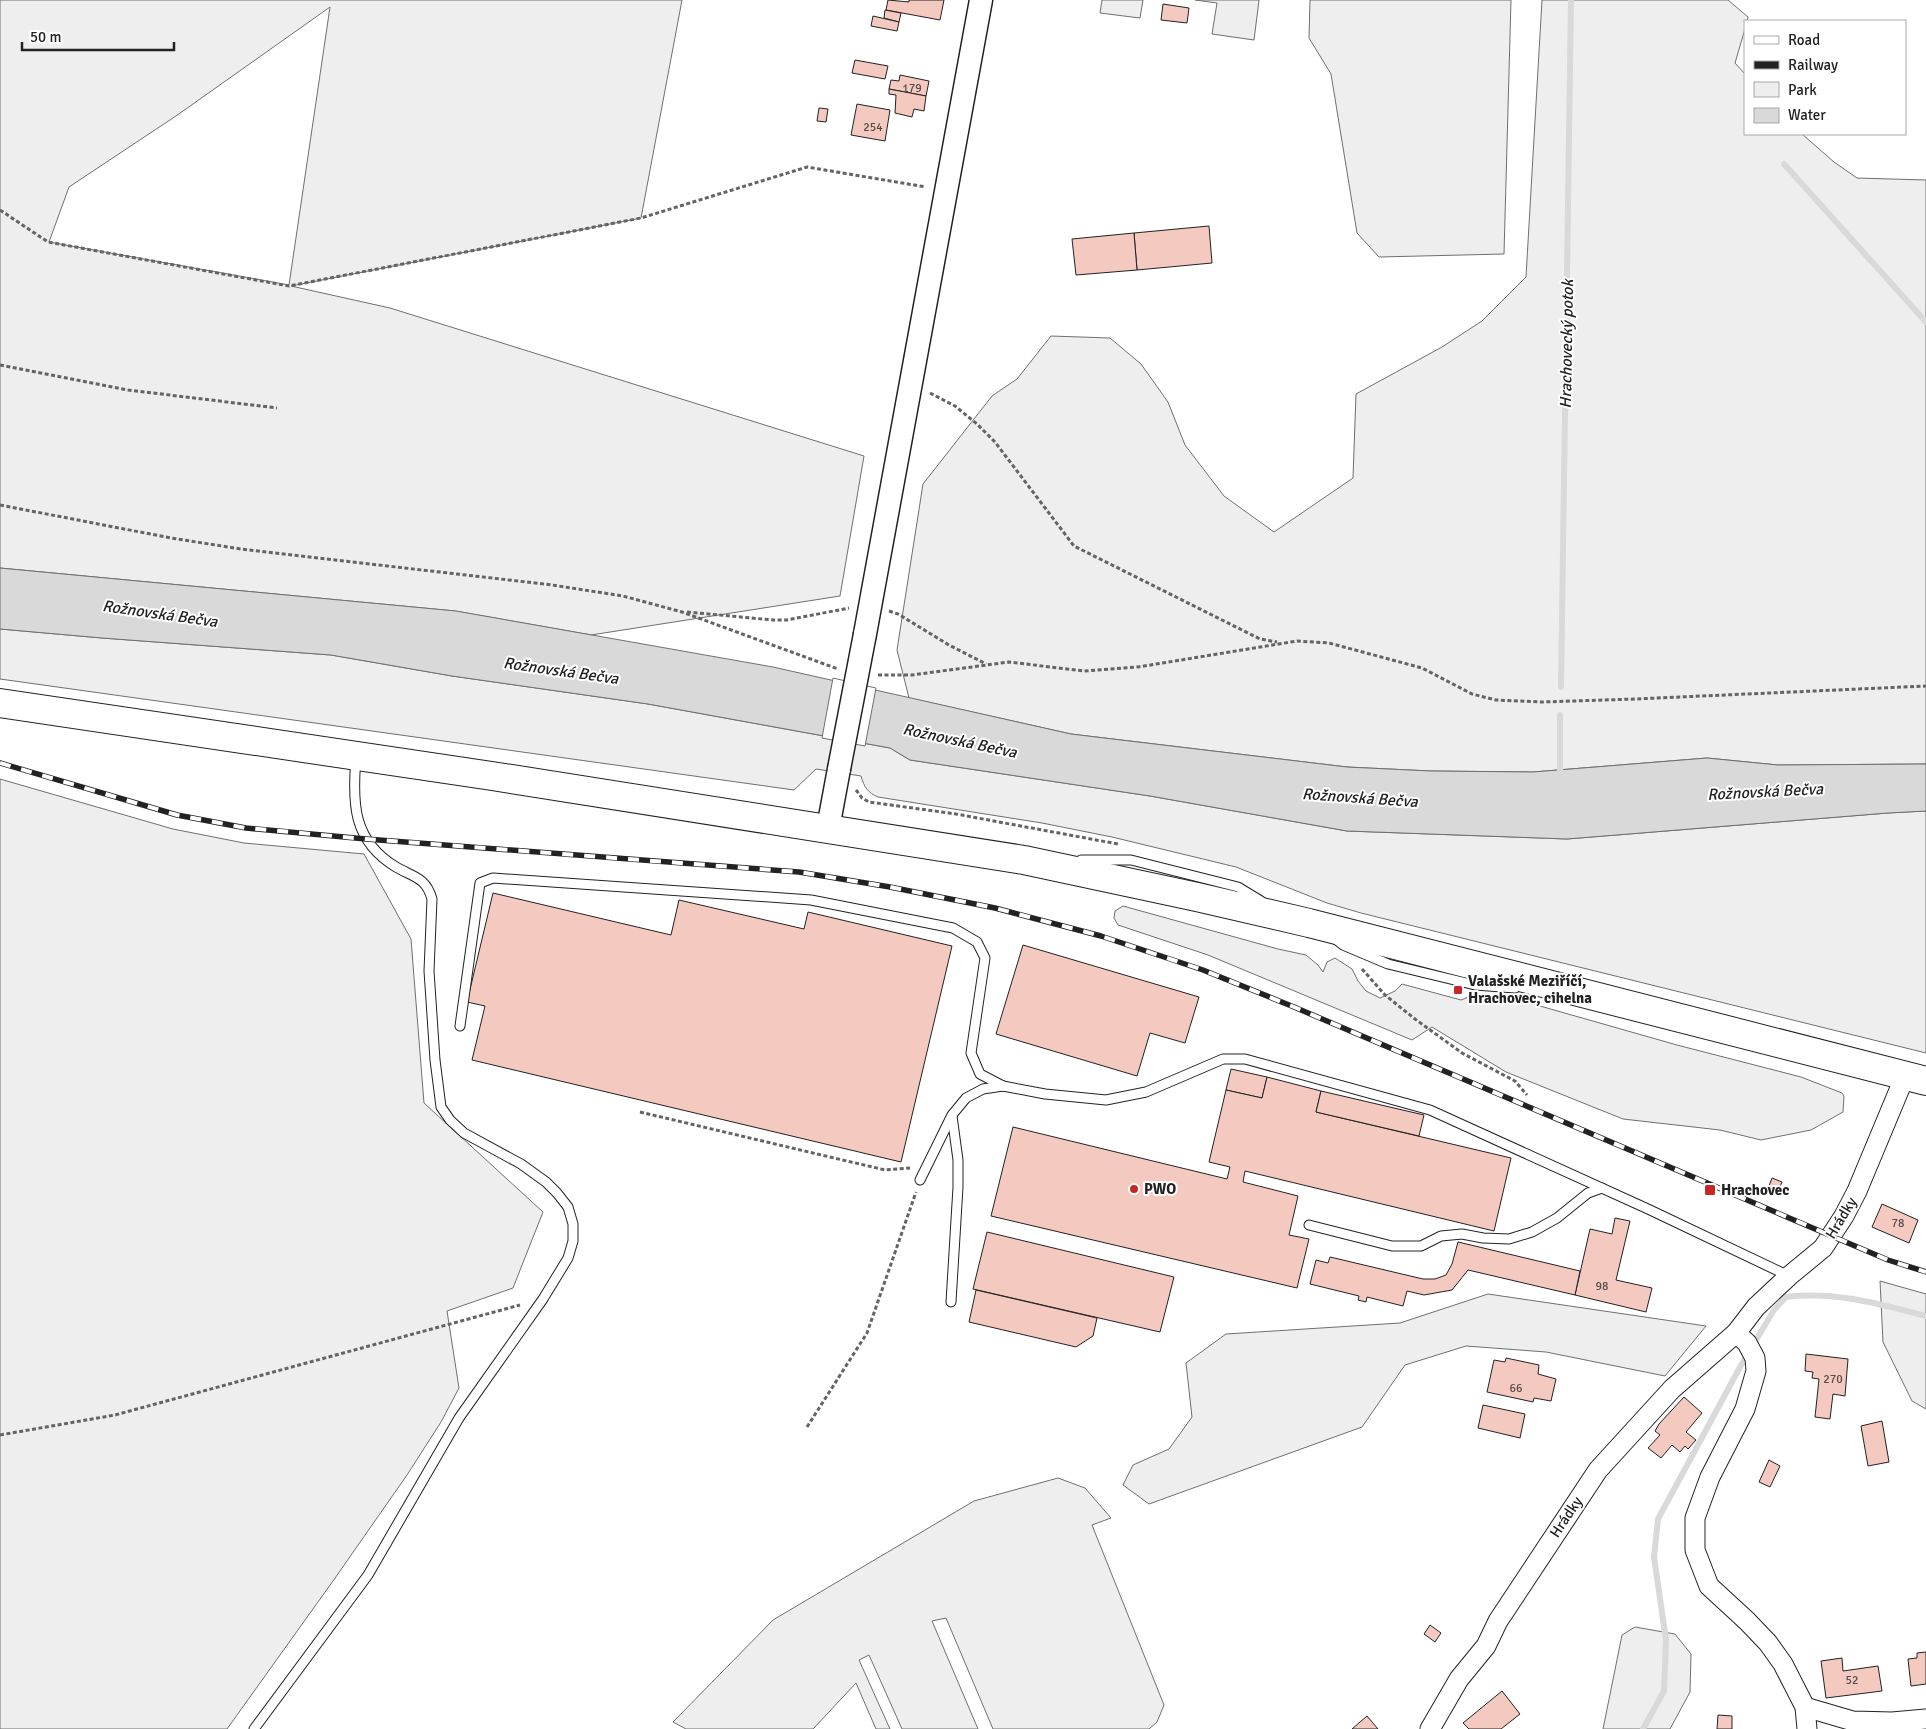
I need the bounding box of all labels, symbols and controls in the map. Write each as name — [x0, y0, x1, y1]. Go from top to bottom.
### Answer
scale bar — [22, 20, 175, 52]
legend — [1744, 20, 1906, 135]
text: 50 m — [30, 28, 61, 46]
text: Road — [1788, 31, 1820, 49]
text: Railway — [1788, 56, 1838, 74]
house number: 179 — [902, 81, 922, 96]
text: Park — [1788, 81, 1817, 99]
text: Water — [1788, 106, 1826, 124]
house number: 254 — [863, 120, 883, 135]
water label: Hrachovecký potok — [1556, 277, 1578, 409]
water label: Rožnovská Bečva — [101, 596, 220, 632]
water label: Rožnovská Bečva — [502, 653, 621, 689]
water label: Rožnovská Bečva — [901, 719, 1019, 763]
water label: Rožnovská Bečva — [1707, 779, 1824, 805]
water label: Rožnovská Bečva — [1301, 784, 1419, 812]
place label: Valašské Meziříčí, Hrachovec, cihelna — [1468, 972, 1592, 1007]
marker: Valašské Meziříčí, Hrachovec, cihelna — [1452, 984, 1464, 996]
place label: PWO — [1144, 1180, 1176, 1198]
place label: Hrachovec — [1721, 1181, 1789, 1199]
marker: PWO — [1128, 1183, 1140, 1195]
marker: Hrachovec — [1703, 1183, 1717, 1197]
street label: Hrádky — [1822, 1194, 1860, 1242]
house number: 78 — [1892, 1216, 1904, 1231]
house number: 98 — [1596, 1279, 1608, 1294]
house number: 270 — [1823, 1372, 1843, 1387]
house number: 66 — [1510, 1381, 1522, 1396]
street label: Hrádky — [1546, 1493, 1586, 1541]
house number: 52 — [1846, 1673, 1858, 1688]

